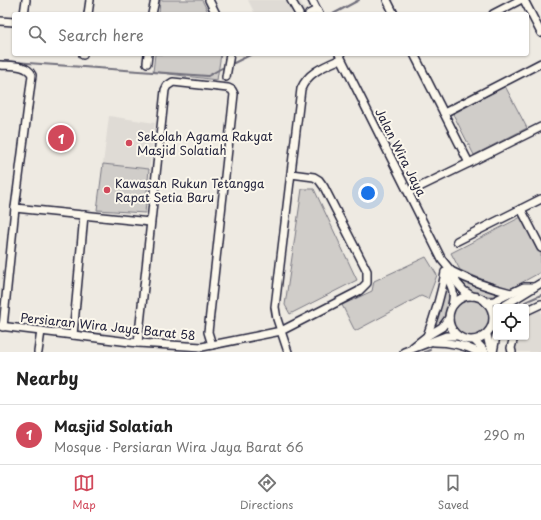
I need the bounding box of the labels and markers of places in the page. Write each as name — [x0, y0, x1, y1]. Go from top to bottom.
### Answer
pin: 1 — [48, 123, 74, 153]
place label: Sekolah Agama Rakyat Masjid Solatiah — [137, 127, 273, 159]
marker: Sekolah Agama Rakyat Masjid Solatiah — [124, 138, 134, 148]
place label: Kawasan Rukun Tetangga Rapat Setia Baru — [115, 174, 265, 206]
marker: Kawasan Rukun Tetangga Rapat Setia Baru — [102, 185, 112, 195]

